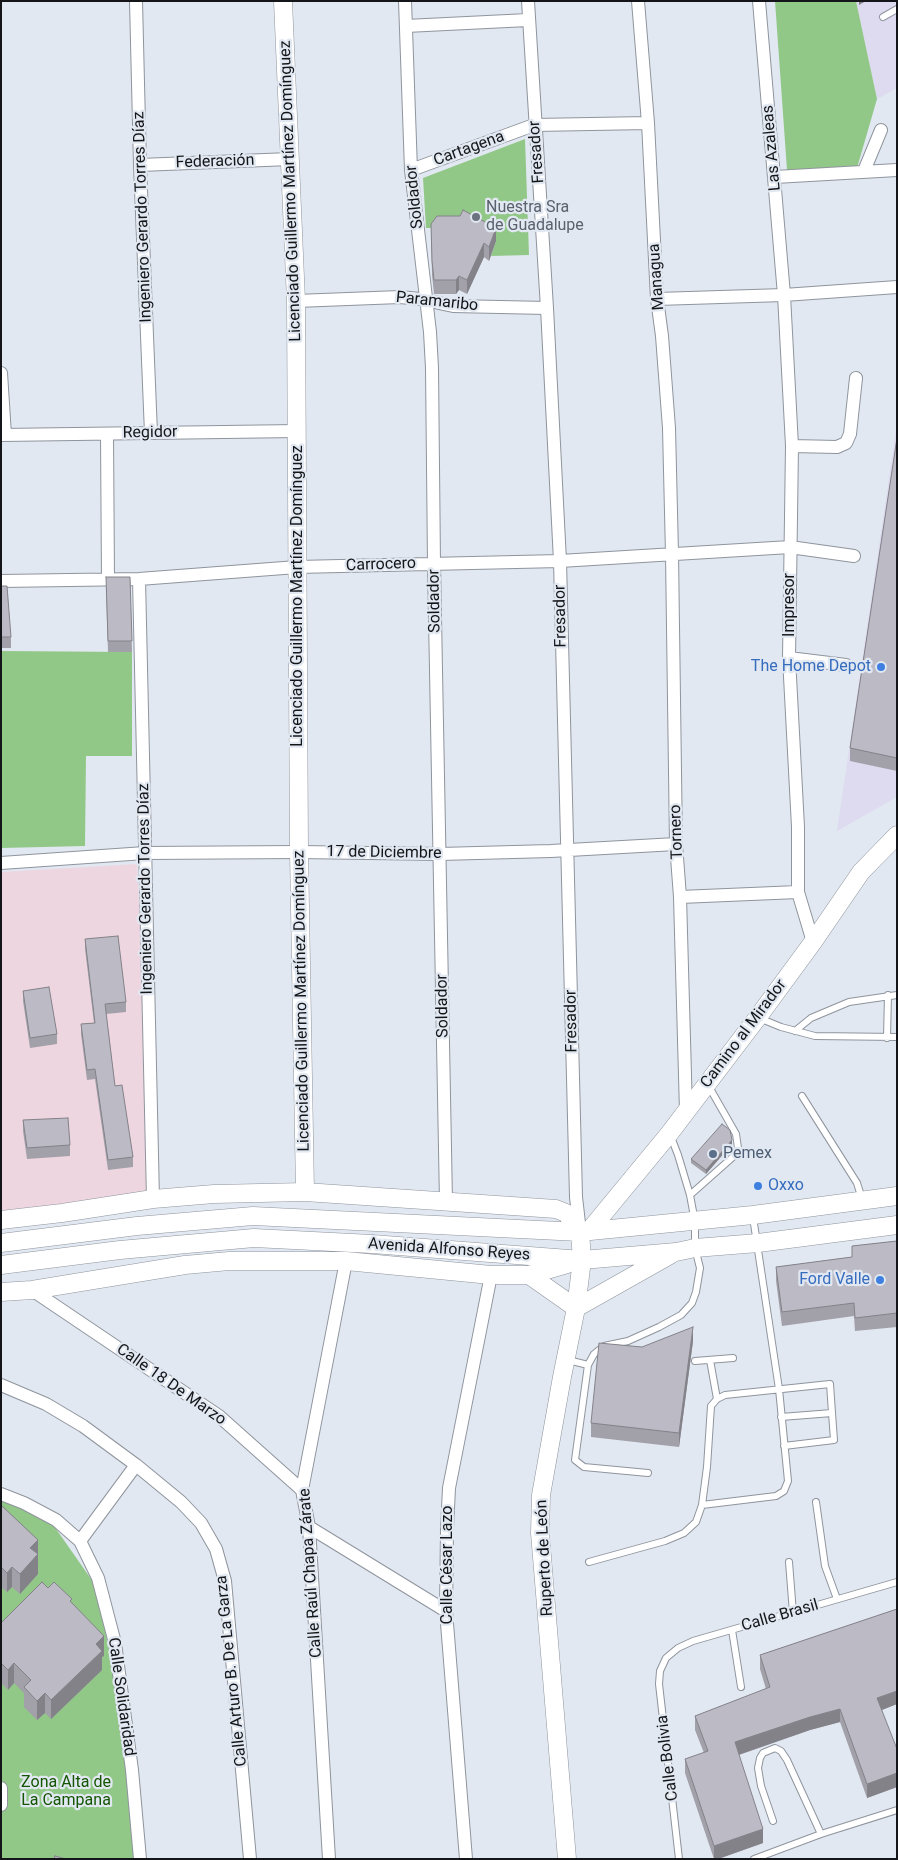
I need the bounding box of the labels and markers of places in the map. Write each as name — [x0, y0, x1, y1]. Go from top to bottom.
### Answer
place label: Nuestra Sra de Guadalupe — [486, 198, 584, 236]
marker: Nuestra Sra de Guadalupe — [470, 211, 482, 223]
place label: The Home Depot — [751, 657, 871, 677]
marker: The Home Depot — [875, 661, 887, 673]
place label: Pemex — [723, 1144, 772, 1164]
marker: Pemex — [707, 1148, 719, 1160]
place label: Oxxo — [768, 1176, 804, 1196]
marker: Oxxo — [752, 1180, 764, 1192]
place label: Ford Valle — [799, 1270, 870, 1290]
marker: Ford Valle — [874, 1274, 886, 1286]

